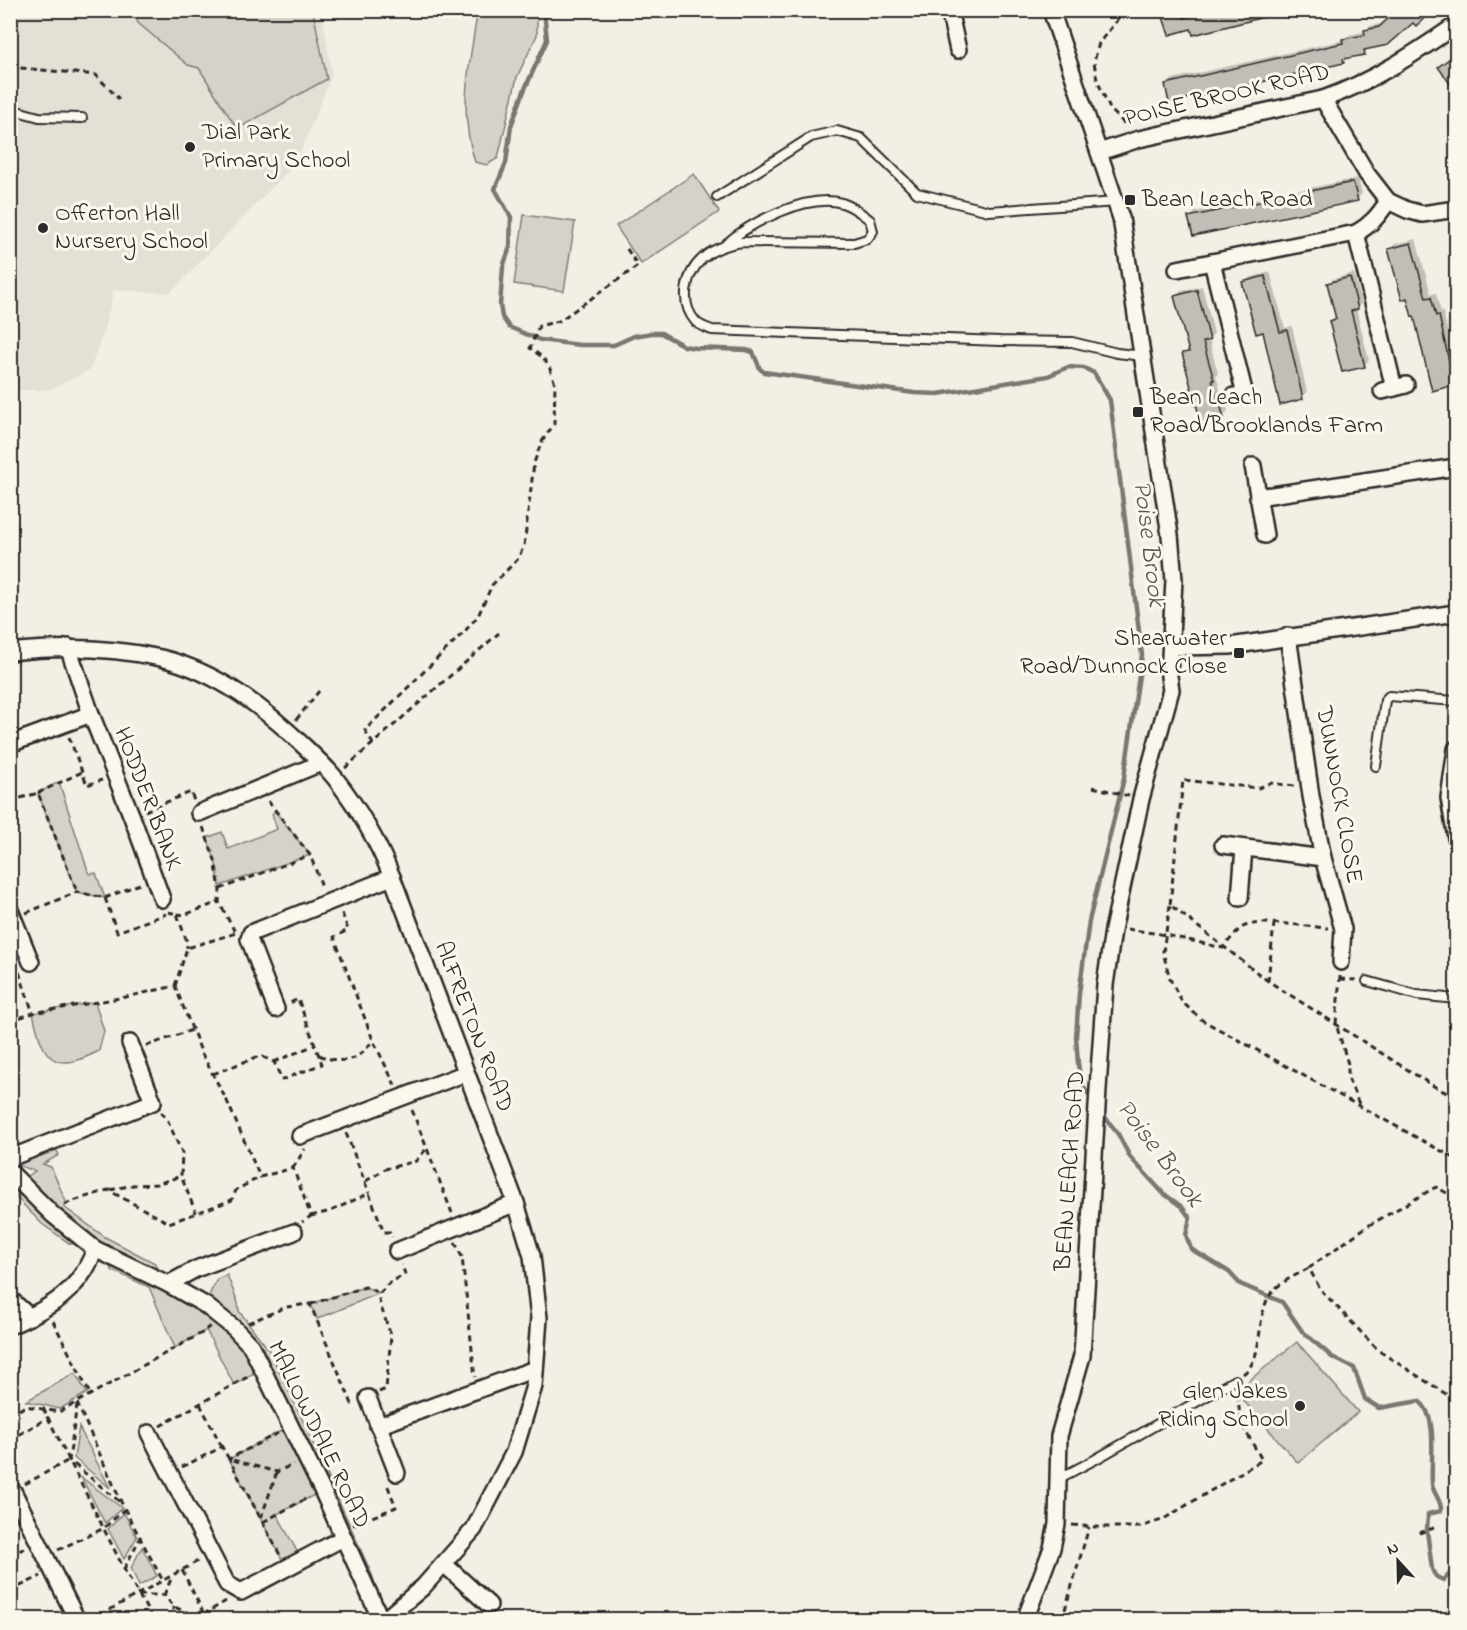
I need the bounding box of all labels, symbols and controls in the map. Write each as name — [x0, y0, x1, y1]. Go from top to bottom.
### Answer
street label: POISE BROOK ROAD — [1121, 55, 1333, 137]
place label: Dial Park Primary School — [201, 116, 350, 180]
marker: Dial Park Primary School — [183, 140, 197, 154]
place label: Bean Leach Road — [1141, 183, 1313, 218]
marker: Bean Leach Road — [1123, 193, 1137, 207]
place label: Offerton Hall Nursery School — [55, 197, 208, 261]
marker: Offerton Hall Nursery School — [36, 221, 50, 235]
place label: Bean Leach Road/Brooklands Farm — [1149, 381, 1383, 444]
marker: Bean Leach Road/Brooklands Farm — [1131, 405, 1145, 419]
water label: Poise Brook — [1121, 479, 1175, 611]
place label: Shearwater Road/Dunnock Close — [1020, 622, 1228, 685]
marker: Shearwater Road/Dunnock Close — [1232, 646, 1246, 660]
street label: DUNNOCK CLOSE — [1305, 703, 1371, 886]
street label: HODDER BANK — [104, 722, 190, 876]
street label: ALFRETON ROAD — [424, 937, 522, 1117]
street label: BEAN LEACH ROAD — [1046, 1070, 1095, 1273]
water label: Poise Brook — [1106, 1092, 1213, 1217]
street label: MALLOWDALE ROAD — [257, 1335, 379, 1535]
place label: Glen Jakes Riding School — [1158, 1375, 1288, 1438]
marker: Glen Jakes Riding School — [1293, 1399, 1307, 1413]
north arrow — [1368, 1531, 1428, 1591]
text: N — [1384, 1536, 1403, 1562]

